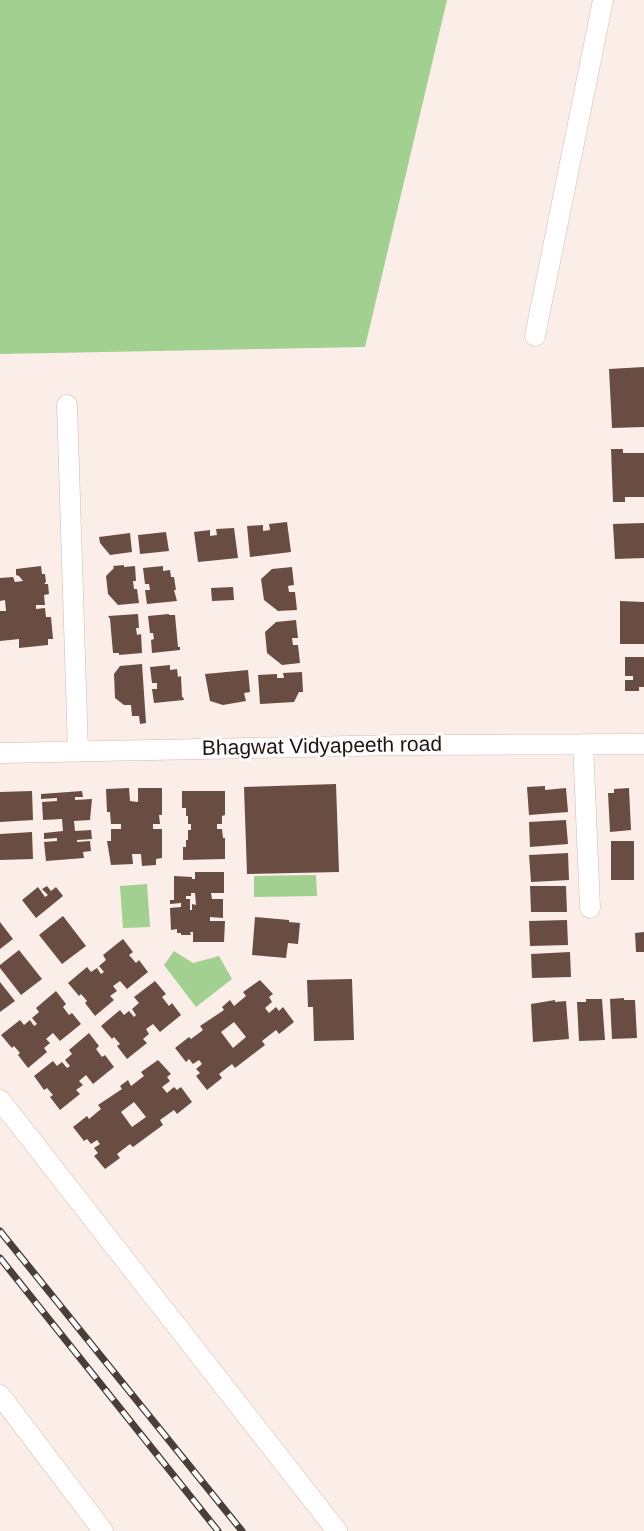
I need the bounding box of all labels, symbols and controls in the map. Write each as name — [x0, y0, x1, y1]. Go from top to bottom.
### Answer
street label: Bhagwat Vidyapeeth road — [202, 732, 442, 762]

